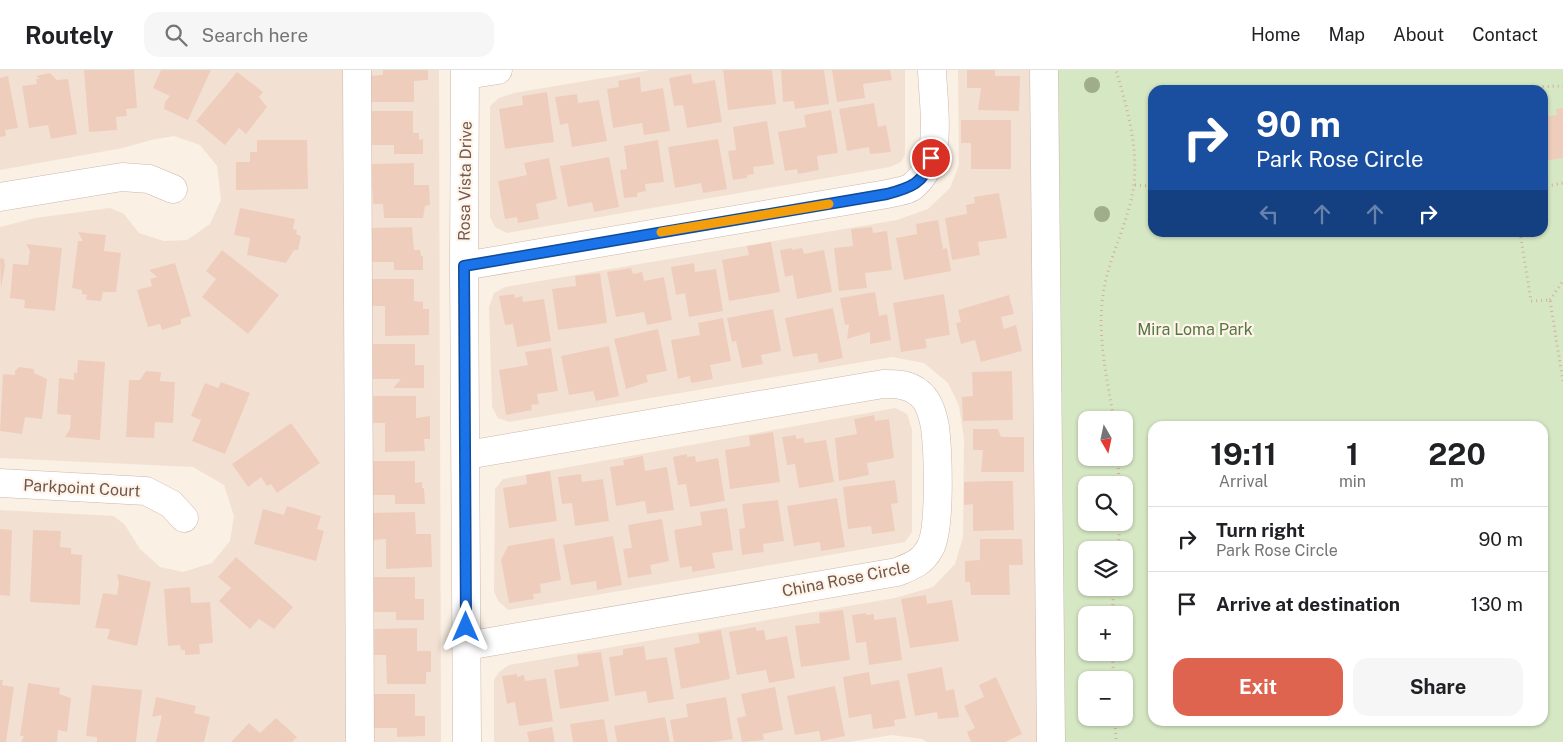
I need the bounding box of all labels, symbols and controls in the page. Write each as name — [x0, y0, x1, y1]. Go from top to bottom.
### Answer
search box — [144, 12, 494, 57]
text: Routely — [25, 21, 114, 49]
icon: search — [162, 21, 190, 49]
text: Search here — [202, 24, 308, 46]
text: Home — [1251, 24, 1301, 45]
text: Map — [1329, 24, 1365, 45]
text: About — [1393, 24, 1444, 45]
text: Contact — [1472, 24, 1538, 45]
text: 90 m — [1256, 104, 1341, 145]
icon: right — [1173, 105, 1238, 170]
street label: Rosa Vista Drive — [454, 121, 476, 241]
pin — [910, 137, 952, 179]
icon: arrive — [917, 144, 945, 172]
text: Park Rose Circle — [1256, 146, 1424, 172]
icon: left — [1255, 200, 1283, 228]
icon: ahead — [1308, 200, 1336, 228]
icon: ahead — [1361, 200, 1389, 228]
icon: right — [1414, 200, 1442, 228]
park label: Mira Loma Park — [1137, 320, 1253, 339]
north arrow — [1078, 411, 1132, 466]
map controls — [1078, 411, 1133, 726]
text: 19:11 — [1210, 436, 1277, 472]
text: 1 — [1346, 436, 1359, 472]
text: 220 — [1428, 436, 1486, 472]
text: Arrival — [1219, 472, 1268, 491]
text: min — [1339, 472, 1366, 491]
text: m — [1450, 472, 1464, 491]
street label: Parkpoint Court — [23, 475, 141, 501]
button: search — [1078, 476, 1133, 531]
text: Turn right — [1216, 519, 1305, 541]
icon: right — [1173, 525, 1201, 553]
text: 90 m — [1479, 528, 1523, 550]
button: layers — [1078, 541, 1133, 596]
text: Park Rose Circle — [1216, 541, 1338, 560]
street label: China Rose Circle — [780, 557, 912, 601]
icon: arrive — [1173, 590, 1201, 618]
text: Arrive at destination — [1216, 593, 1400, 615]
text: 130 m — [1471, 593, 1523, 615]
position arrow — [439, 600, 491, 652]
button: + — [1078, 606, 1133, 661]
button: Exit — [1173, 658, 1343, 716]
button: Share — [1353, 658, 1523, 716]
button: − — [1078, 671, 1133, 726]

